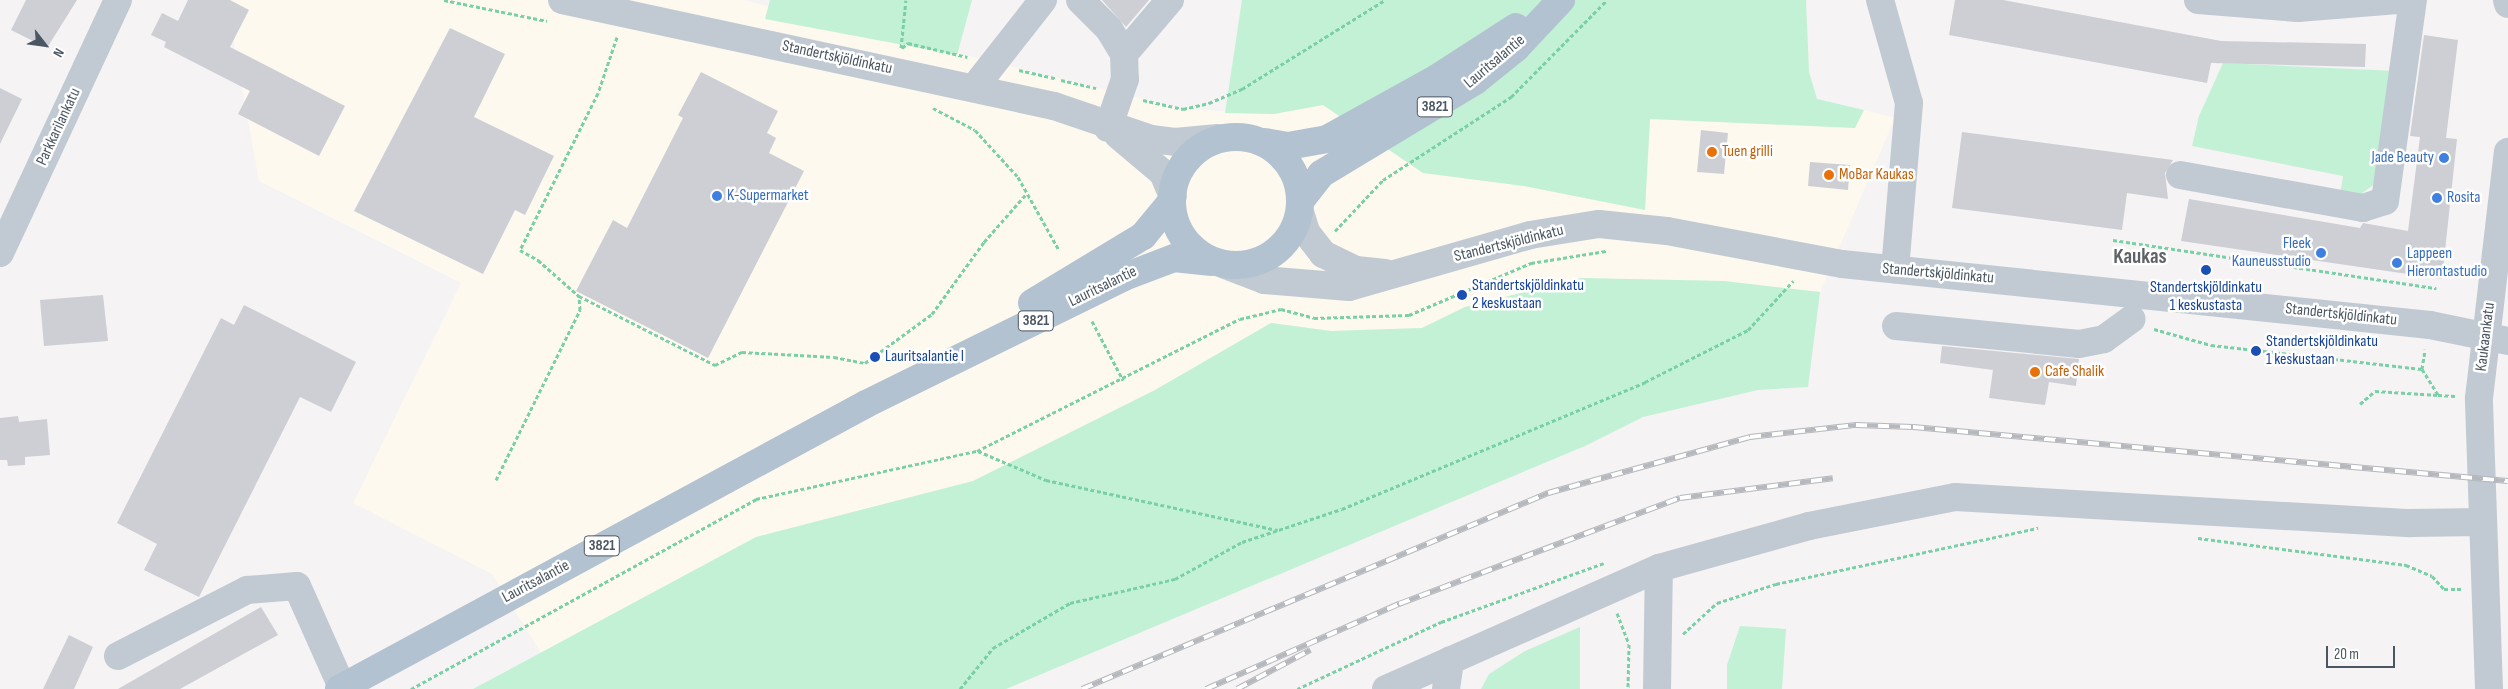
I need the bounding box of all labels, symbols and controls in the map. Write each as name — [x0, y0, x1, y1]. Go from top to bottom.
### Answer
north arrow — [20, 20, 70, 70]
street label: Lauritsalantie — [1461, 31, 1529, 93]
street label: Standertskjöldinkatu — [780, 37, 894, 79]
text: N — [49, 45, 68, 60]
street label: Parkkarilankatu — [33, 85, 85, 169]
road number: 3821 — [1416, 94, 1454, 120]
place label: Tuen grilli — [1722, 142, 1773, 162]
marker: Tuen grilli — [1706, 146, 1718, 158]
place label: Jade Beauty — [2371, 148, 2434, 168]
marker: Jade Beauty — [2438, 152, 2450, 164]
place label: MoBar Kaukas — [1839, 165, 1914, 185]
marker: MoBar Kaukas — [1823, 169, 1835, 181]
place label: K-Supermarket — [727, 186, 809, 206]
place label: Rosita — [2447, 188, 2481, 208]
marker: K-Supermarket — [711, 190, 723, 202]
marker: Rosita — [2431, 192, 2443, 204]
street label: Standertskjöldinkatu — [1452, 221, 1566, 267]
place label: Fleek Kauneusstudio — [2232, 234, 2311, 272]
district label: Kaukas — [2113, 244, 2167, 270]
place label: Lappeen Hierontastudio — [2407, 244, 2487, 282]
marker: Fleek Kauneusstudio — [2315, 247, 2327, 259]
marker: Lappeen Hierontastudio — [2391, 257, 2403, 269]
street label: Standertskjöldinkatu — [1881, 260, 1995, 288]
street label: Lauritsalantie — [1066, 262, 1140, 312]
marker: Standertskjöldinkatu 1 keskustasta — [2200, 264, 2212, 276]
place label: Standertskjöldinkatu 2 keskustaan — [1472, 276, 1584, 314]
place label: Standertskjöldinkatu 1 keskustasta — [2150, 278, 2262, 316]
marker: Standertskjöldinkatu 2 keskustaan — [1456, 289, 1468, 301]
street label: Standertskjöldinkatu — [2284, 300, 2398, 330]
street label: Kaukaankatu — [2472, 302, 2500, 372]
road number: 3821 — [1017, 308, 1055, 334]
place label: Standertskjöldinkatu 1 keskustaan — [2266, 332, 2378, 370]
marker: Standertskjöldinkatu 1 keskustaan — [2250, 345, 2262, 357]
place label: Lauritsalantie I — [885, 347, 964, 367]
marker: Lauritsalantie I — [869, 351, 881, 363]
place label: Cafe Shalik — [2045, 362, 2104, 382]
marker: Cafe Shalik — [2029, 366, 2041, 378]
road number: 3821 — [583, 534, 621, 558]
street label: Lauritsalantie — [499, 556, 573, 608]
scale bar — [2328, 636, 2397, 668]
text: 20 m — [2334, 645, 2359, 664]

